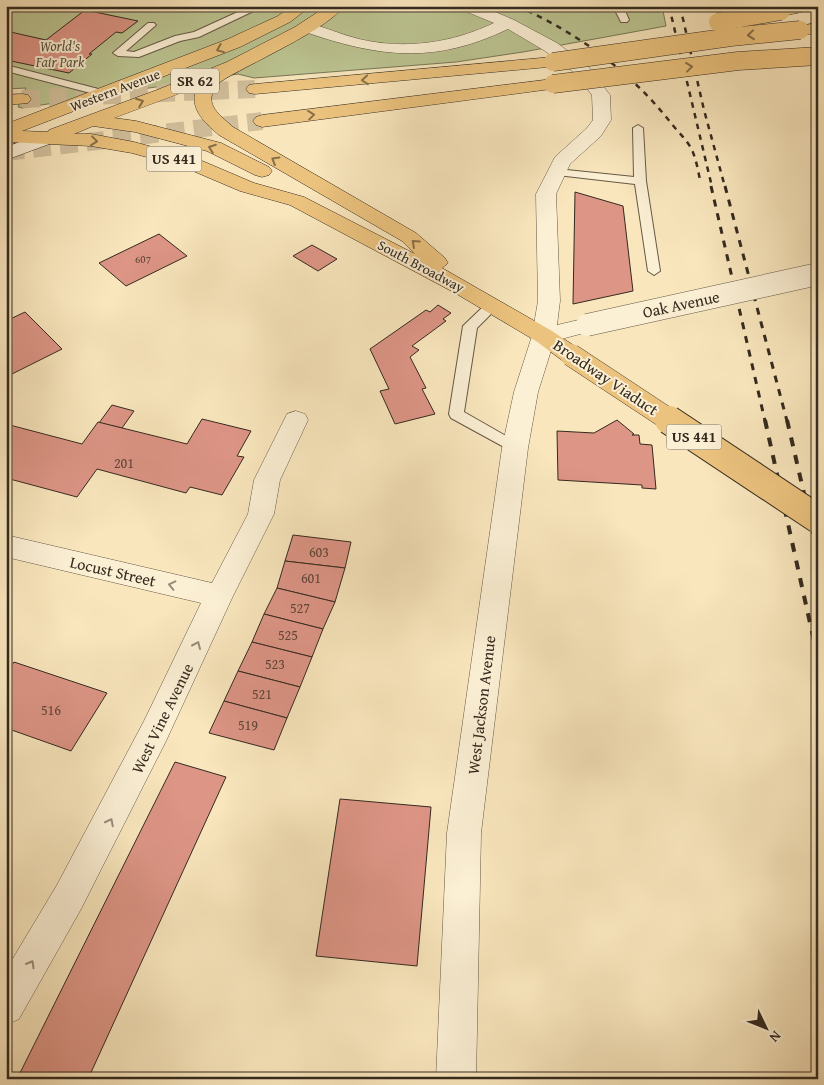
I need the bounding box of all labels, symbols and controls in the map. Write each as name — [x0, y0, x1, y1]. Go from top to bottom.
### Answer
one-way arrow — [747, 29, 755, 40]
park label: World's Fair Park — [35, 36, 85, 72]
one-way arrow — [216, 42, 225, 53]
one-way arrow — [685, 62, 693, 73]
street label: Western Avenue — [67, 64, 163, 116]
road number: SR 62 — [171, 68, 219, 94]
one-way arrow — [361, 74, 369, 85]
one-way arrow — [135, 98, 144, 109]
one-way arrow — [307, 110, 315, 121]
one-way arrow — [90, 135, 98, 146]
one-way arrow — [208, 144, 217, 154]
road number: US 441 — [146, 146, 202, 172]
one-way arrow — [272, 157, 281, 167]
street label: South Broadway — [374, 235, 468, 297]
one-way arrow — [411, 240, 420, 249]
house number: 607 — [135, 251, 151, 267]
street label: Oak Avenue — [640, 284, 722, 324]
street label: Broadway Viaduct — [549, 333, 664, 421]
road number: US 441 — [666, 424, 722, 450]
house number: 201 — [114, 453, 134, 473]
house number: 603 — [309, 542, 329, 562]
street label: Locust Street — [68, 549, 159, 593]
house number: 601 — [301, 568, 321, 588]
one-way arrow — [167, 580, 176, 591]
house number: 527 — [290, 598, 310, 618]
house number: 525 — [278, 625, 298, 645]
street label: West Jackson Avenue — [461, 634, 501, 776]
one-way arrow — [191, 641, 202, 650]
house number: 523 — [265, 654, 285, 674]
street label: West Vine Avenue — [125, 659, 199, 777]
house number: 521 — [252, 684, 272, 704]
house number: 516 — [41, 700, 61, 720]
house number: 519 — [238, 715, 258, 735]
one-way arrow — [104, 818, 114, 827]
one-way arrow — [24, 960, 34, 969]
north arrow — [742, 1002, 792, 1052]
text: N — [765, 1027, 786, 1048]

